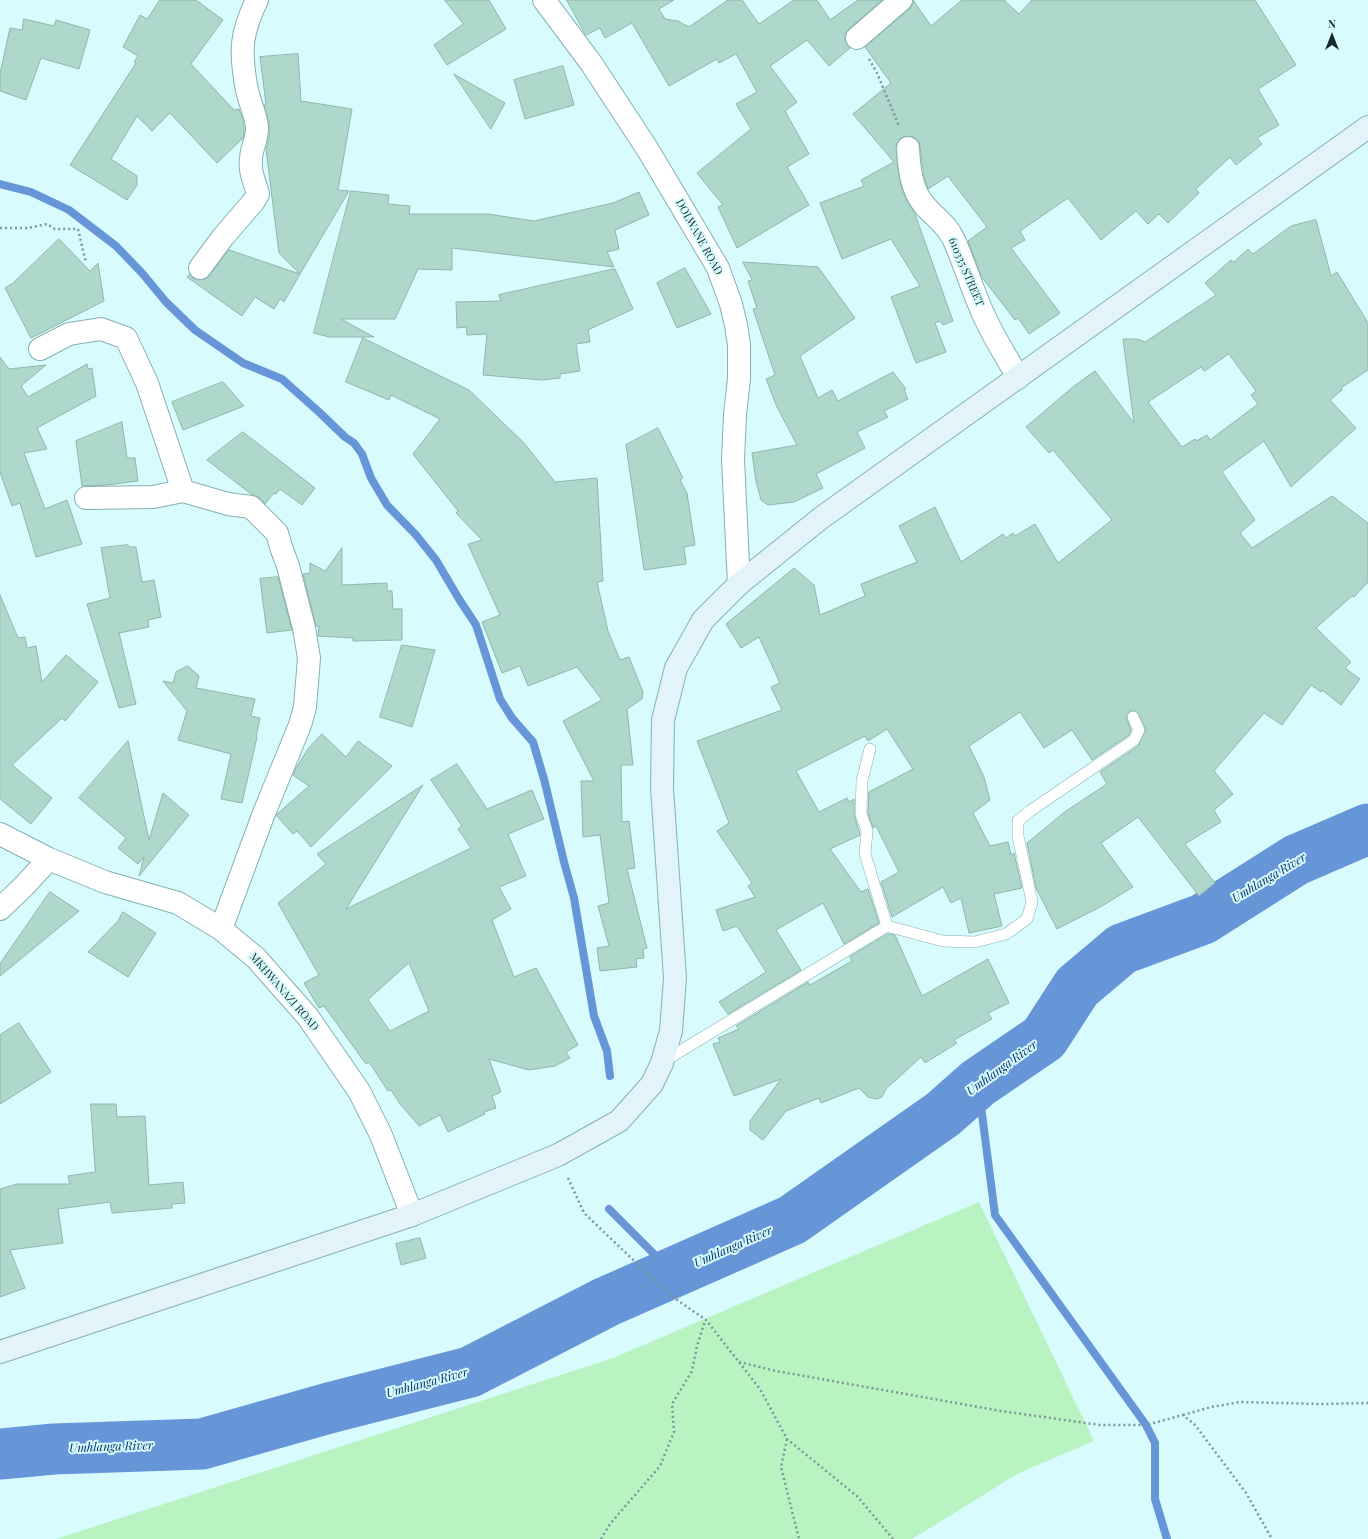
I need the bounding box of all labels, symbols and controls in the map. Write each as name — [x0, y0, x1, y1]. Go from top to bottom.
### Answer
north arrow — [1312, 16, 1352, 56]
text: N — [1328, 16, 1336, 31]
street label: DOLWANE ROAD — [673, 197, 725, 277]
street label: 610335 STREET — [946, 235, 986, 309]
water label: Umhlanga River — [1229, 850, 1309, 906]
street label: MKHWANAZI ROAD — [247, 950, 321, 1034]
water label: Umhlanga River — [964, 1038, 1040, 1098]
water label: Umhlanga River — [692, 1223, 774, 1271]
water label: Umhlanga River — [385, 1365, 469, 1401]
water label: Umhlanga River — [69, 1438, 153, 1456]

